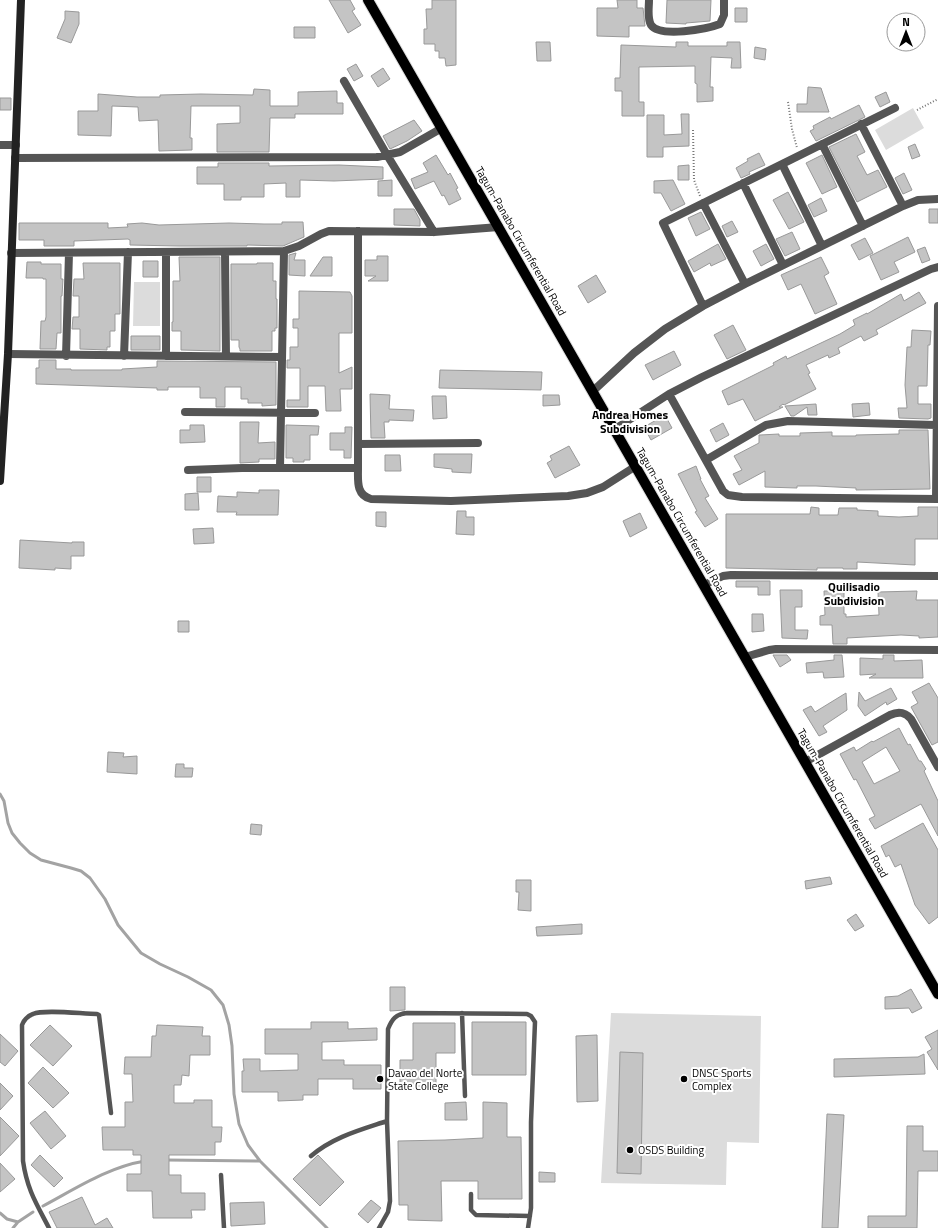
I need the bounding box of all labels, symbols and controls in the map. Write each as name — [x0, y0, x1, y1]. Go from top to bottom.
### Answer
north arrow — [886, 12, 926, 52]
text: N — [902, 14, 910, 30]
street label: Tagum-Panabo Circumferential Road — [472, 163, 570, 319]
district label: Andrea Homes Subdivision — [592, 405, 668, 438]
street label: Tagum-Panabo Circumferential Road — [633, 444, 731, 600]
district label: Quilisadio Subdivision — [824, 577, 884, 610]
street label: Tagum-Panabo Circumferential Road — [794, 725, 892, 881]
place label: Davao del Norte State College — [388, 1065, 463, 1094]
place label: DNSC Sports Complex — [692, 1065, 751, 1094]
marker: Davao del Norte State College — [375, 1074, 385, 1084]
marker: DNSC Sports Complex — [679, 1074, 689, 1084]
place label: OSDS Building — [638, 1142, 704, 1158]
marker: OSDS Building — [625, 1145, 635, 1155]

